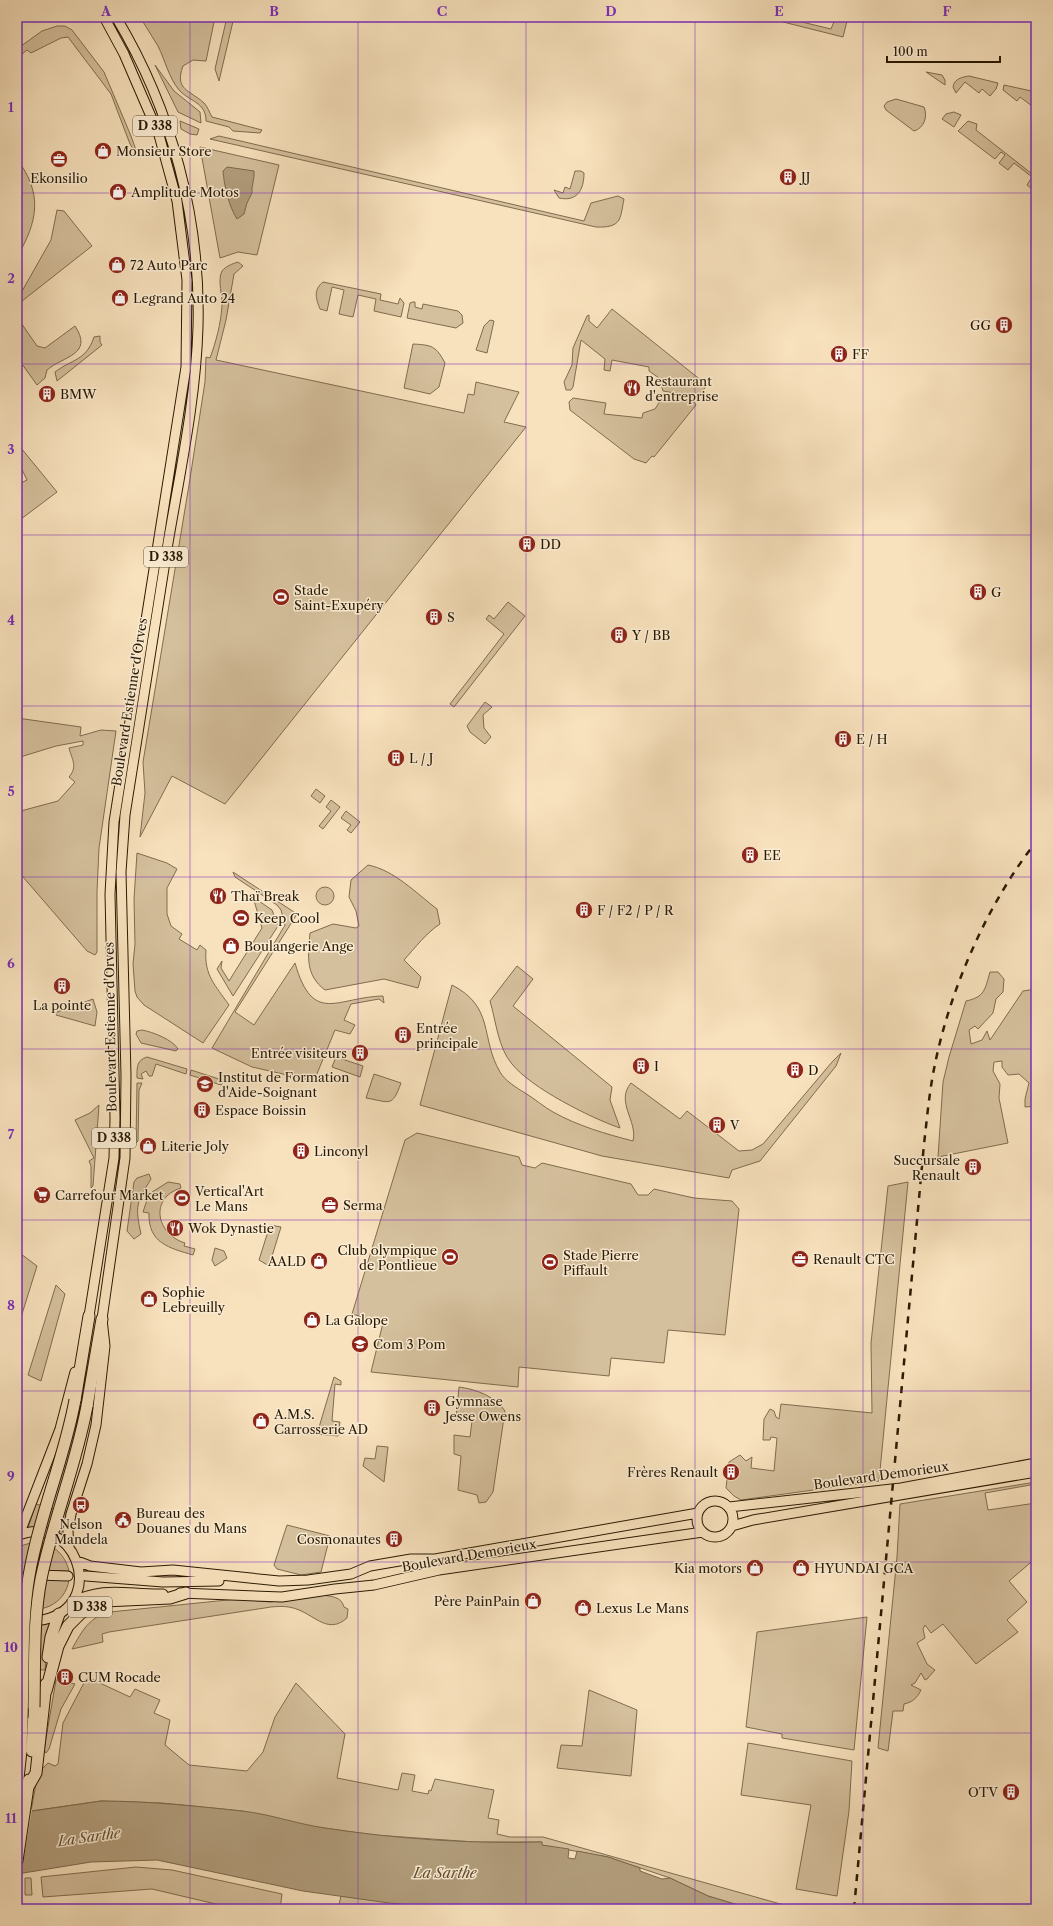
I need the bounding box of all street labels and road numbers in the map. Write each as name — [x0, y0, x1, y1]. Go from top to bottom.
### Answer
road number: D 338 — [133, 116, 177, 136]
road number: D 338 — [144, 547, 188, 567]
street label: Boulevard Estienne d'Orves — [108, 616, 150, 787]
street label: Boulevard Estienne d'Orves — [101, 941, 119, 1112]
road number: D 338 — [92, 1128, 136, 1148]
street label: Boulevard Demorieux — [812, 1458, 950, 1492]
street label: Boulevard Demorieux — [400, 1535, 538, 1575]
road number: D 338 — [68, 1597, 112, 1617]

